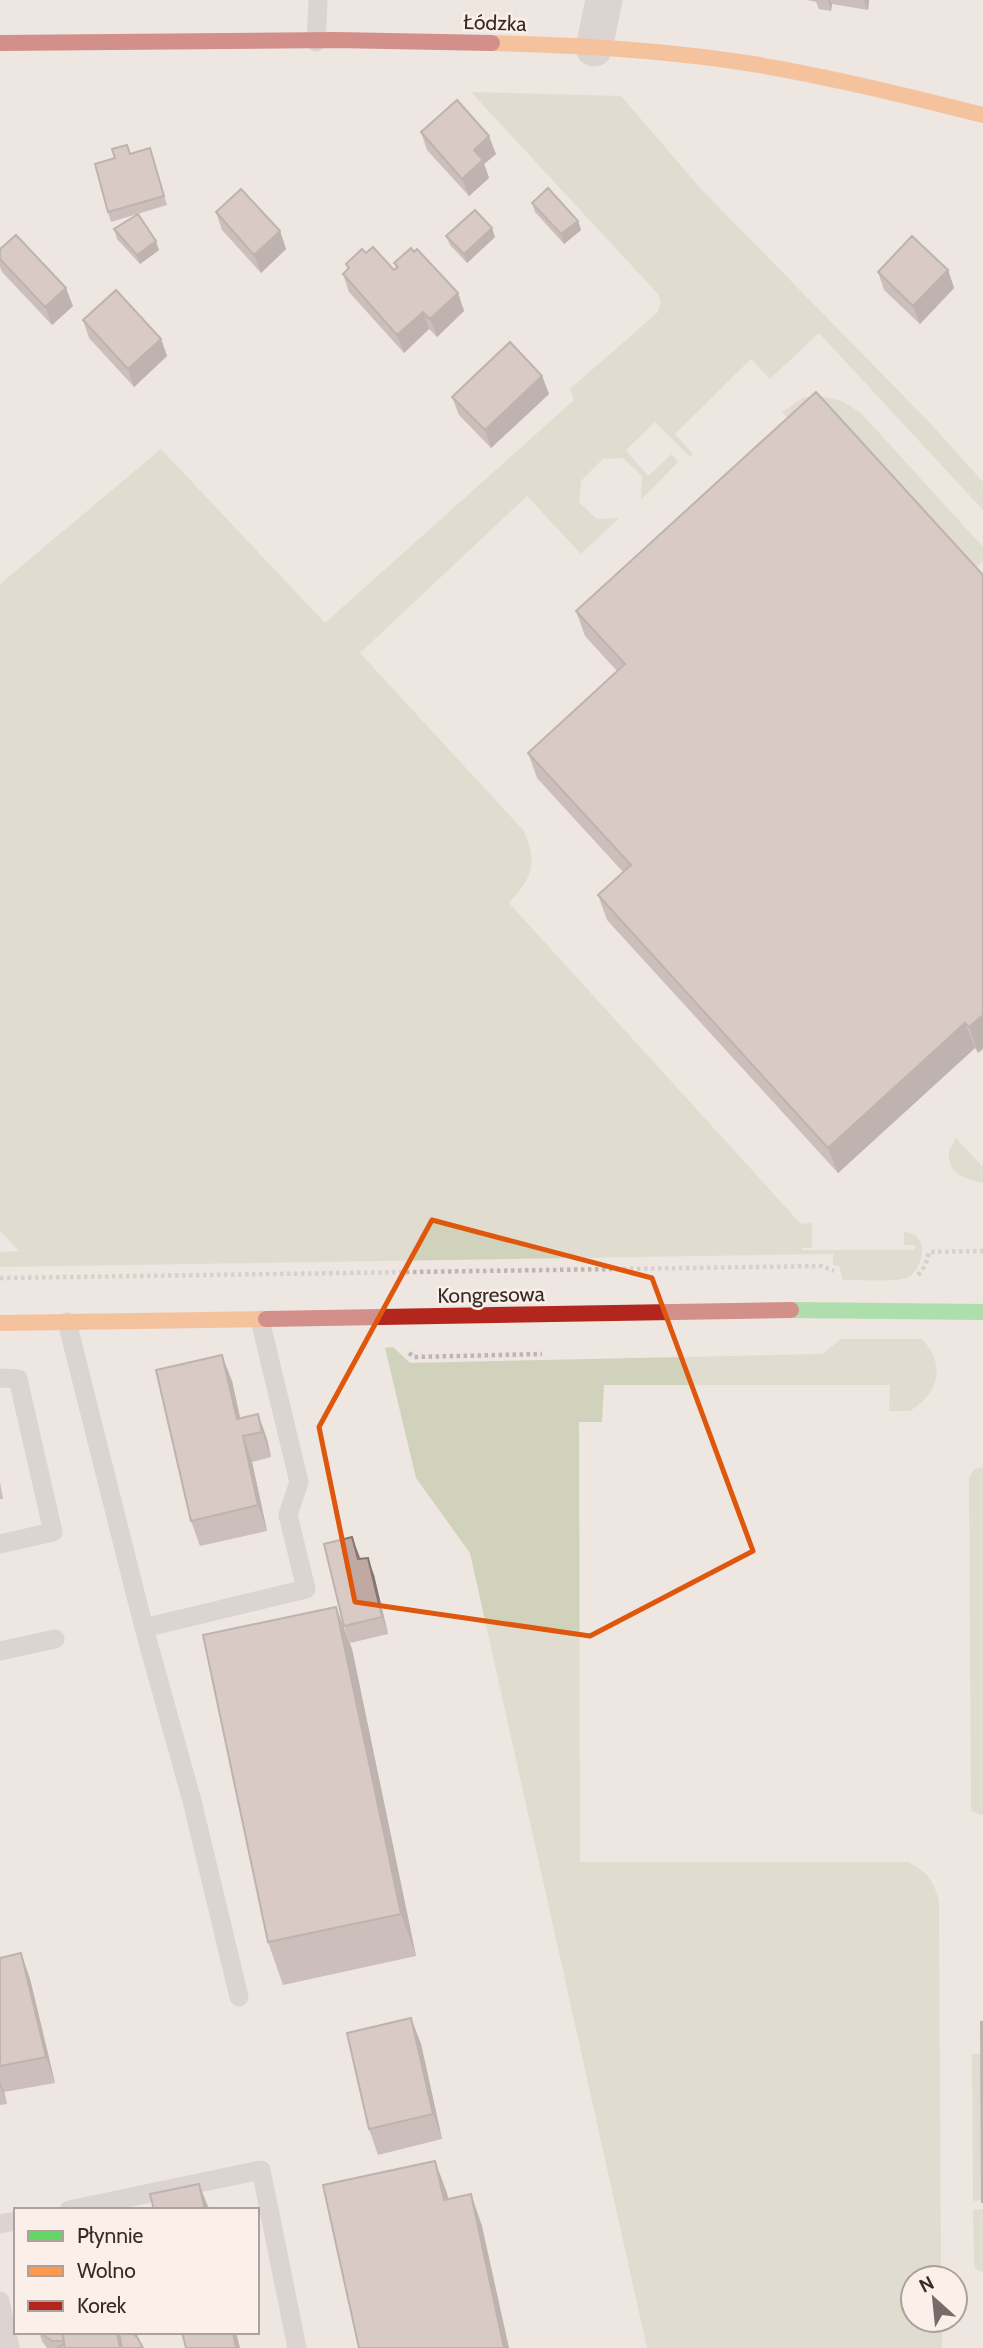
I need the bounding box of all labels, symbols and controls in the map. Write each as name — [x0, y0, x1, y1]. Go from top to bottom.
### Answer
street label: Łódzka — [463, 9, 527, 36]
street label: Kongresowa — [437, 1281, 545, 1308]
legend — [14, 2208, 259, 2334]
text: Płynnie — [77, 2223, 144, 2248]
text: Wolno — [77, 2258, 136, 2283]
north arrow — [899, 2264, 969, 2334]
text: N — [915, 2271, 938, 2298]
text: Korek — [77, 2293, 127, 2318]

